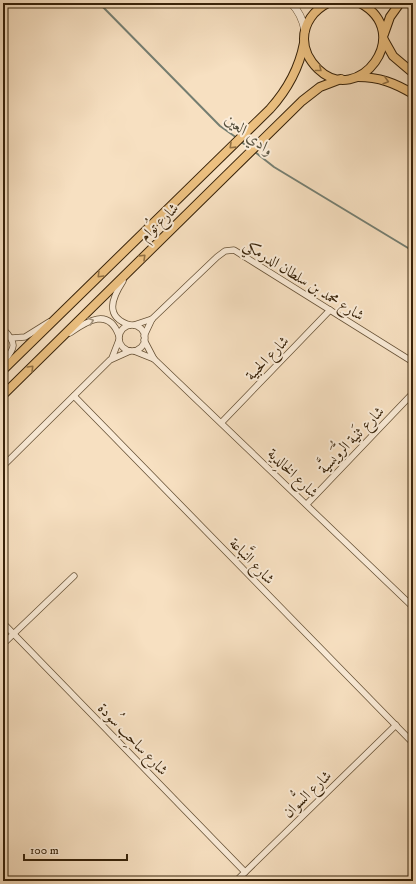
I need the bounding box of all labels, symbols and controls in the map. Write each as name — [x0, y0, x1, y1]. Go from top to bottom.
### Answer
one-way arrow — [315, 65, 322, 72]
one-way arrow — [382, 76, 389, 85]
water label: وادي العين — [219, 109, 278, 162]
one-way arrow — [229, 141, 237, 148]
street label: شارع تُوام — [133, 196, 185, 248]
street label: شارع محمد بن سلطان الدرمكي — [238, 236, 368, 329]
one-way arrow — [138, 254, 146, 262]
one-way arrow — [97, 270, 105, 277]
one-way arrow — [88, 317, 95, 326]
street label: شارع الحبية — [241, 332, 295, 387]
one-way arrow — [26, 365, 34, 373]
street label: شارع ثَنية الرُّوَيسيَّة — [310, 399, 391, 480]
street label: شارع الخالِدية — [261, 445, 322, 504]
street label: شارع النَّباعة — [223, 531, 281, 591]
street label: شارع ساحِب سُودة — [91, 696, 175, 782]
street label: شارع السُّوان — [275, 763, 338, 824]
scale bar — [24, 836, 127, 862]
text: 100 m — [30, 843, 59, 858]

